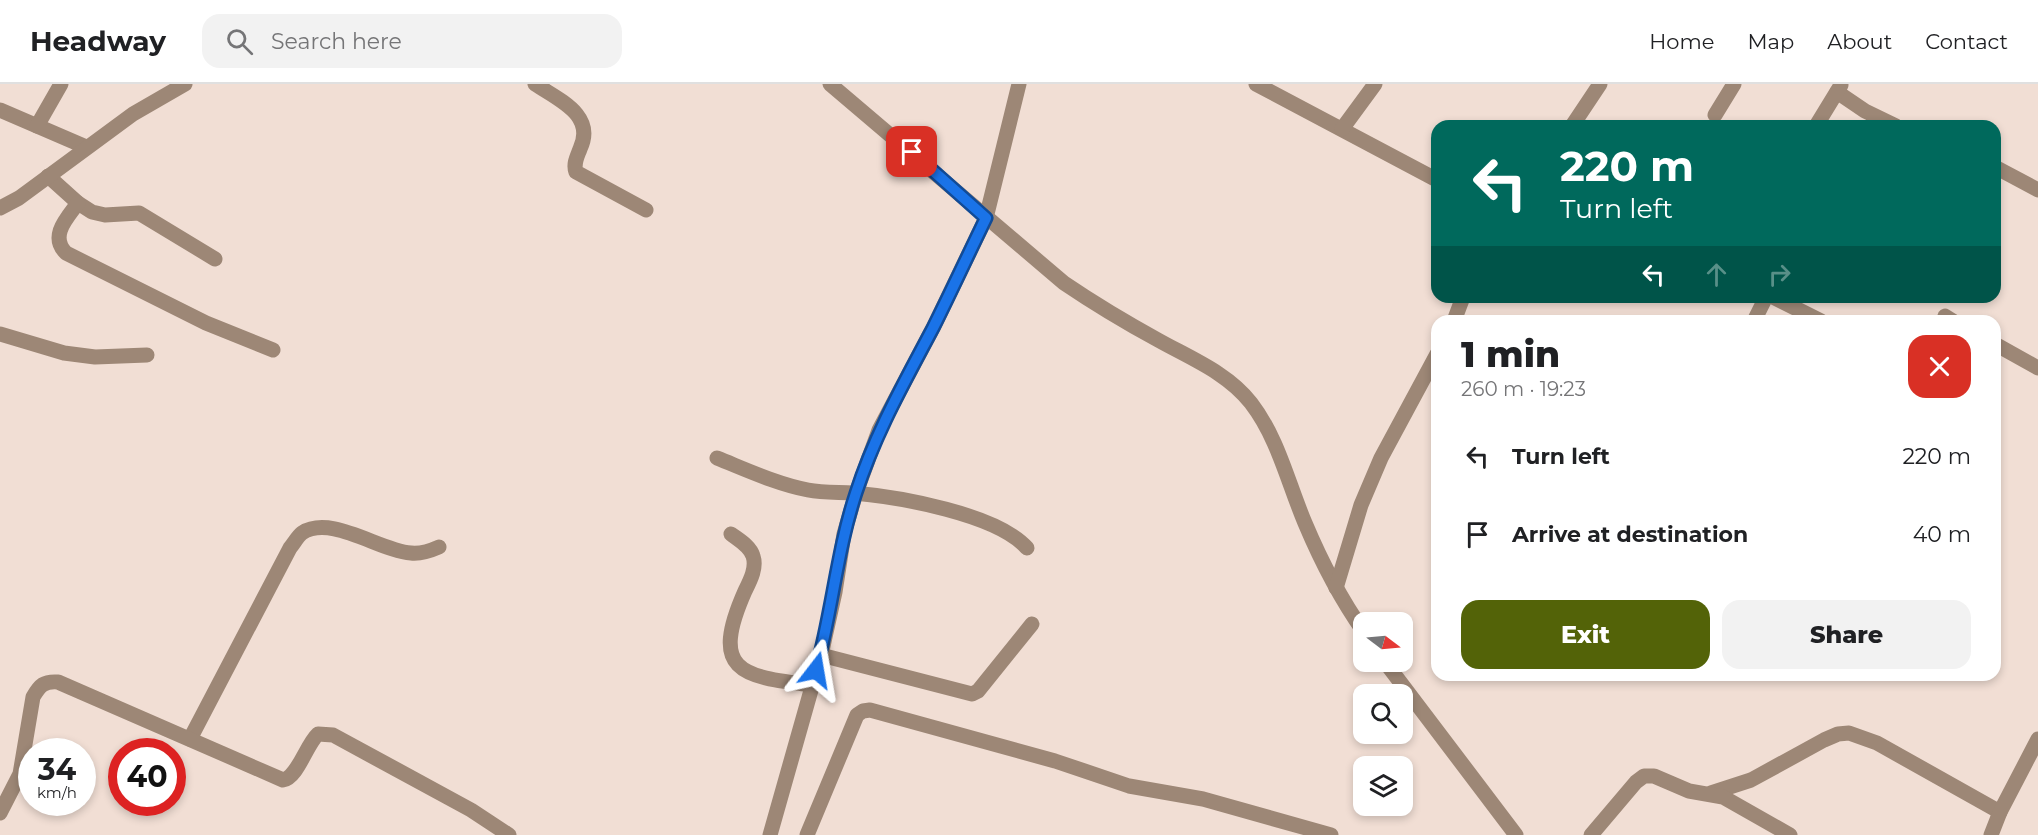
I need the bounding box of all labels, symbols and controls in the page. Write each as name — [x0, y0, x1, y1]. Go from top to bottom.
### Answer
search box — [202, 14, 622, 68]
text: Headway — [30, 24, 166, 58]
icon: search — [223, 25, 256, 58]
text: Search here — [271, 28, 402, 55]
text: Home — [1649, 29, 1714, 54]
text: Map — [1747, 29, 1794, 54]
text: About — [1827, 29, 1892, 54]
text: Contact — [1925, 29, 2008, 54]
pin — [886, 126, 937, 177]
icon: arrive — [895, 135, 928, 168]
text: 220 m — [1560, 140, 1694, 192]
icon: left — [1461, 144, 1539, 222]
text: Turn left — [1560, 192, 1673, 225]
icon: left — [1637, 258, 1670, 291]
icon: ahead — [1700, 258, 1733, 291]
icon: right — [1763, 258, 1796, 291]
text: 1 min — [1461, 332, 1560, 376]
button: close — [1908, 335, 1971, 398]
text: 260 m · 19:23 — [1461, 377, 1586, 401]
icon: left — [1461, 440, 1494, 473]
text: Turn left — [1512, 443, 1610, 470]
text: 220 m — [1902, 443, 1971, 470]
icon: arrive — [1461, 518, 1494, 551]
text: Arrive at destination — [1512, 521, 1748, 548]
text: 40 m — [1913, 521, 1971, 548]
button: Exit — [1461, 600, 1710, 669]
button: Share — [1722, 600, 1971, 669]
north arrow — [1353, 612, 1413, 672]
map controls — [1353, 612, 1413, 816]
position arrow — [784, 638, 848, 702]
button: search — [1353, 684, 1413, 744]
speed limit sign: 40 — [108, 738, 186, 816]
text: 34 — [38, 751, 76, 788]
button: layers — [1353, 756, 1413, 816]
text: km/h — [37, 783, 77, 802]

